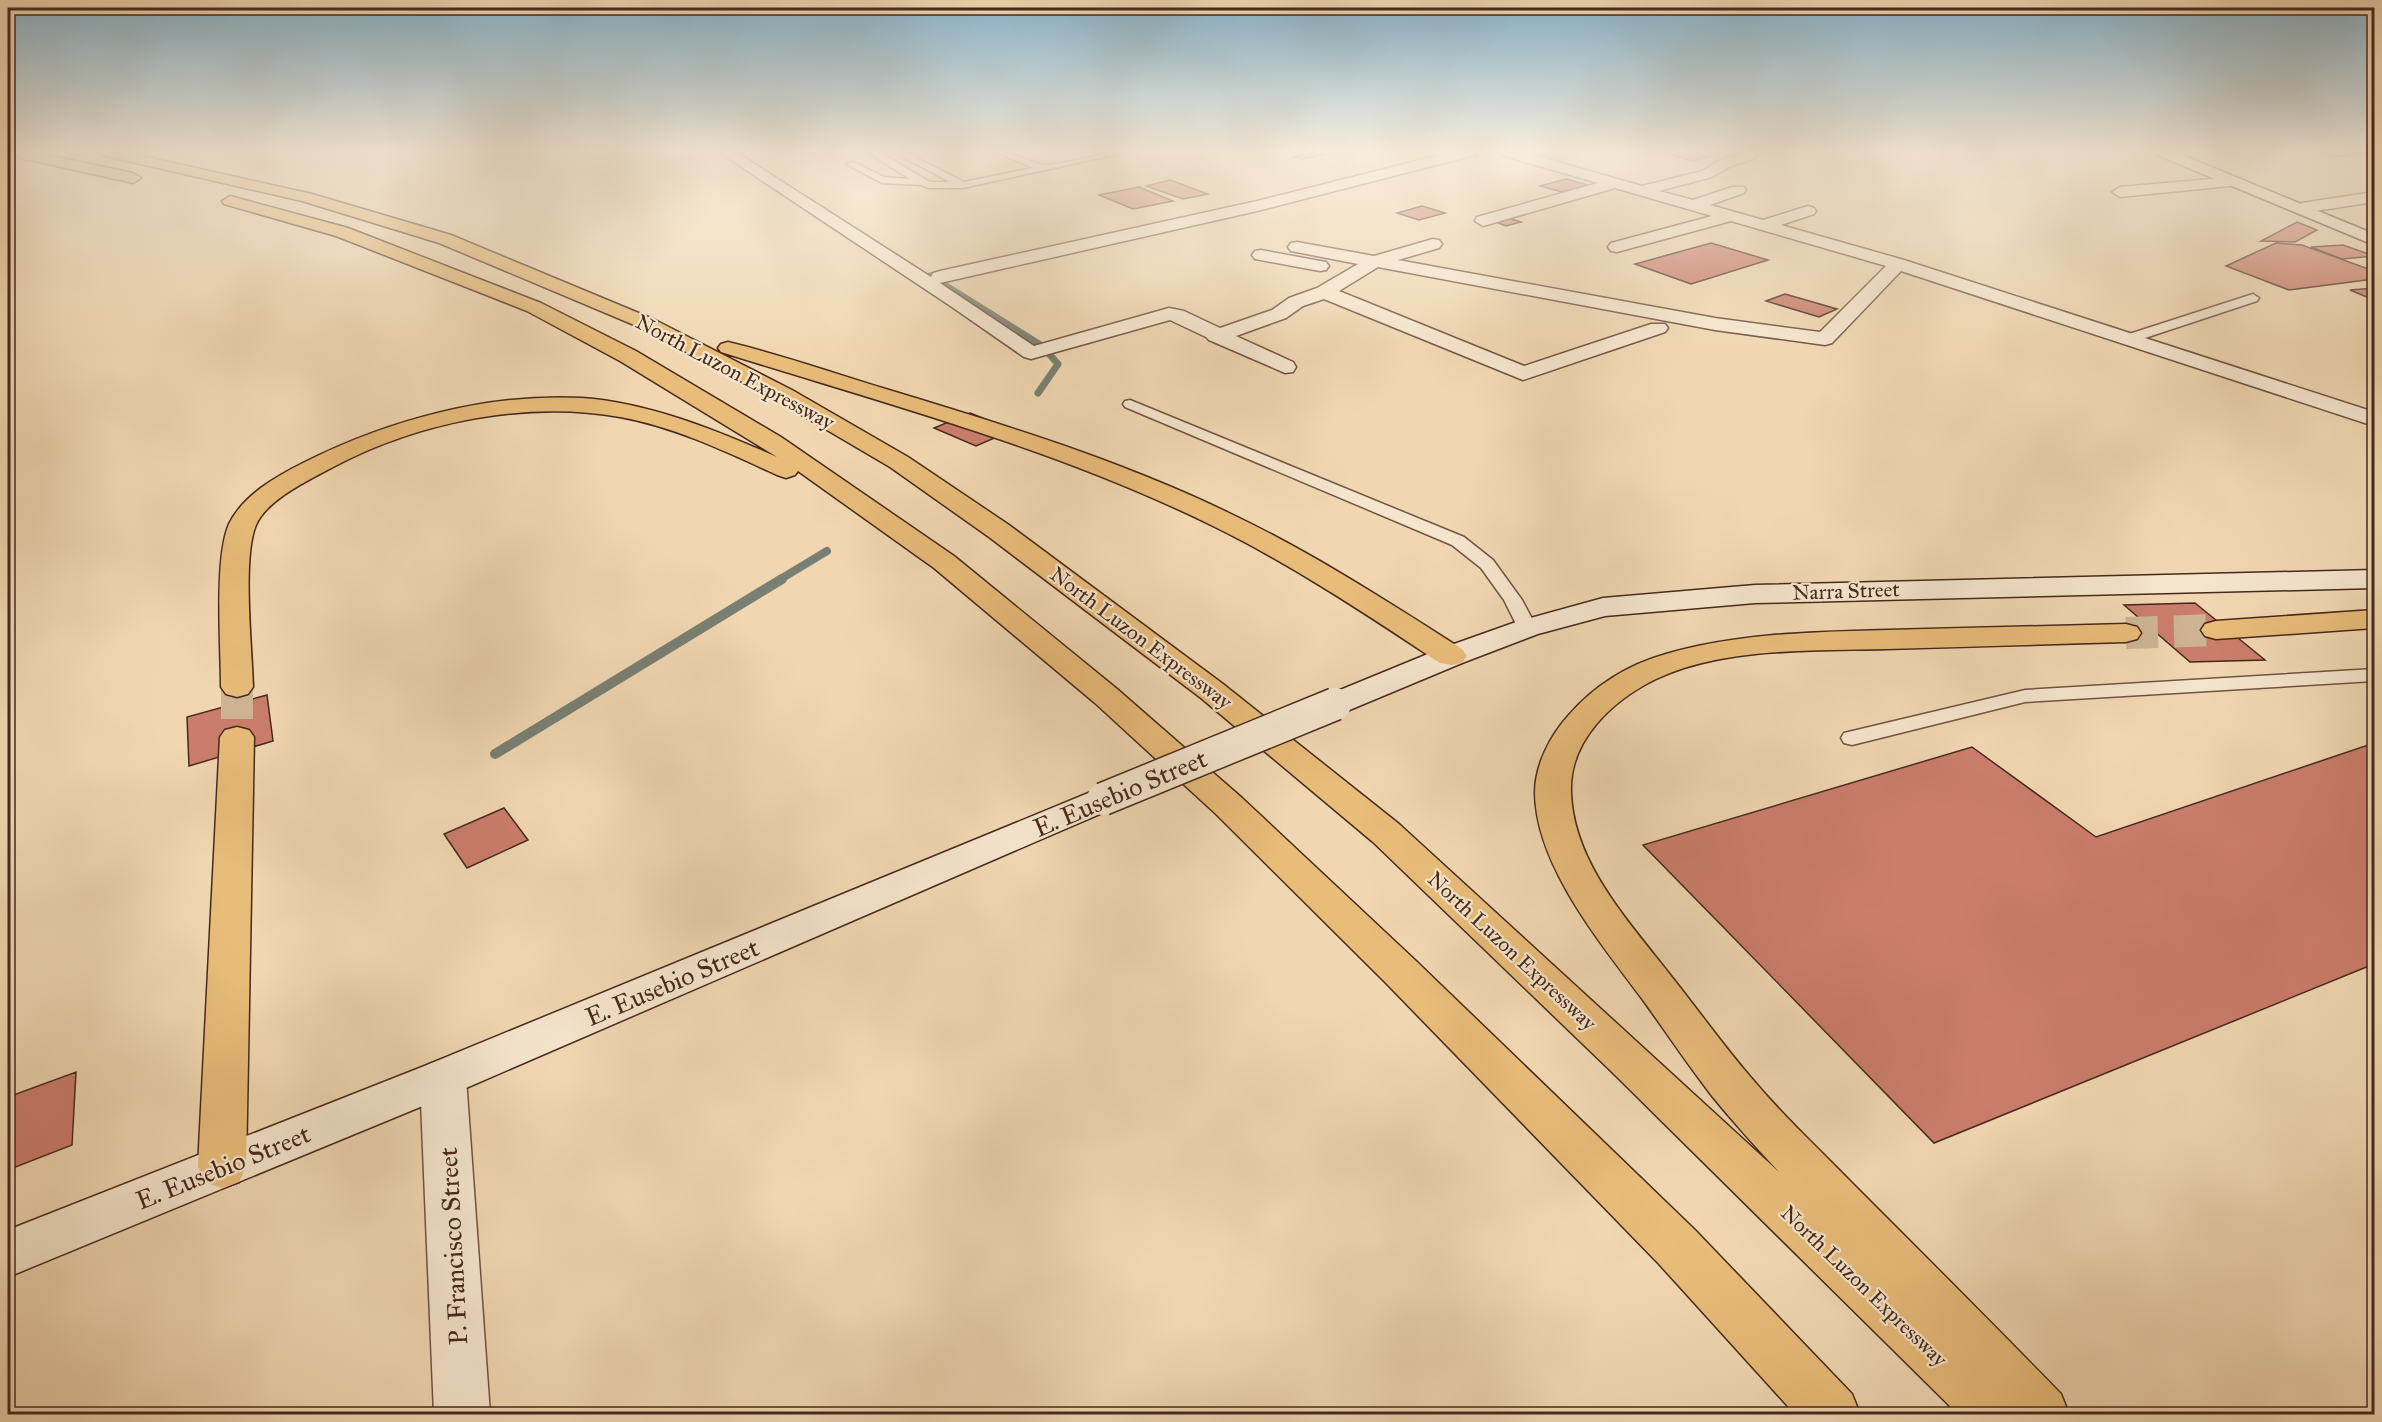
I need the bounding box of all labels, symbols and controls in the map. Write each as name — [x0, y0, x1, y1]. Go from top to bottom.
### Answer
street label: North Luzon Expressway — [631, 309, 840, 436]
street label: North Luzon Expressway — [1045, 561, 1238, 716]
street label: Narra Street — [1792, 576, 1901, 606]
street label: E. Eusebio Street — [1028, 742, 1212, 844]
street label: North Luzon Expressway — [1422, 866, 1603, 1037]
street label: E. Eusebio Street — [580, 931, 764, 1033]
street label: E. Eusebio Street — [131, 1117, 315, 1217]
street label: P. Francisco Street — [432, 1146, 474, 1346]
street label: North Luzon Expressway — [1775, 1200, 1953, 1373]

